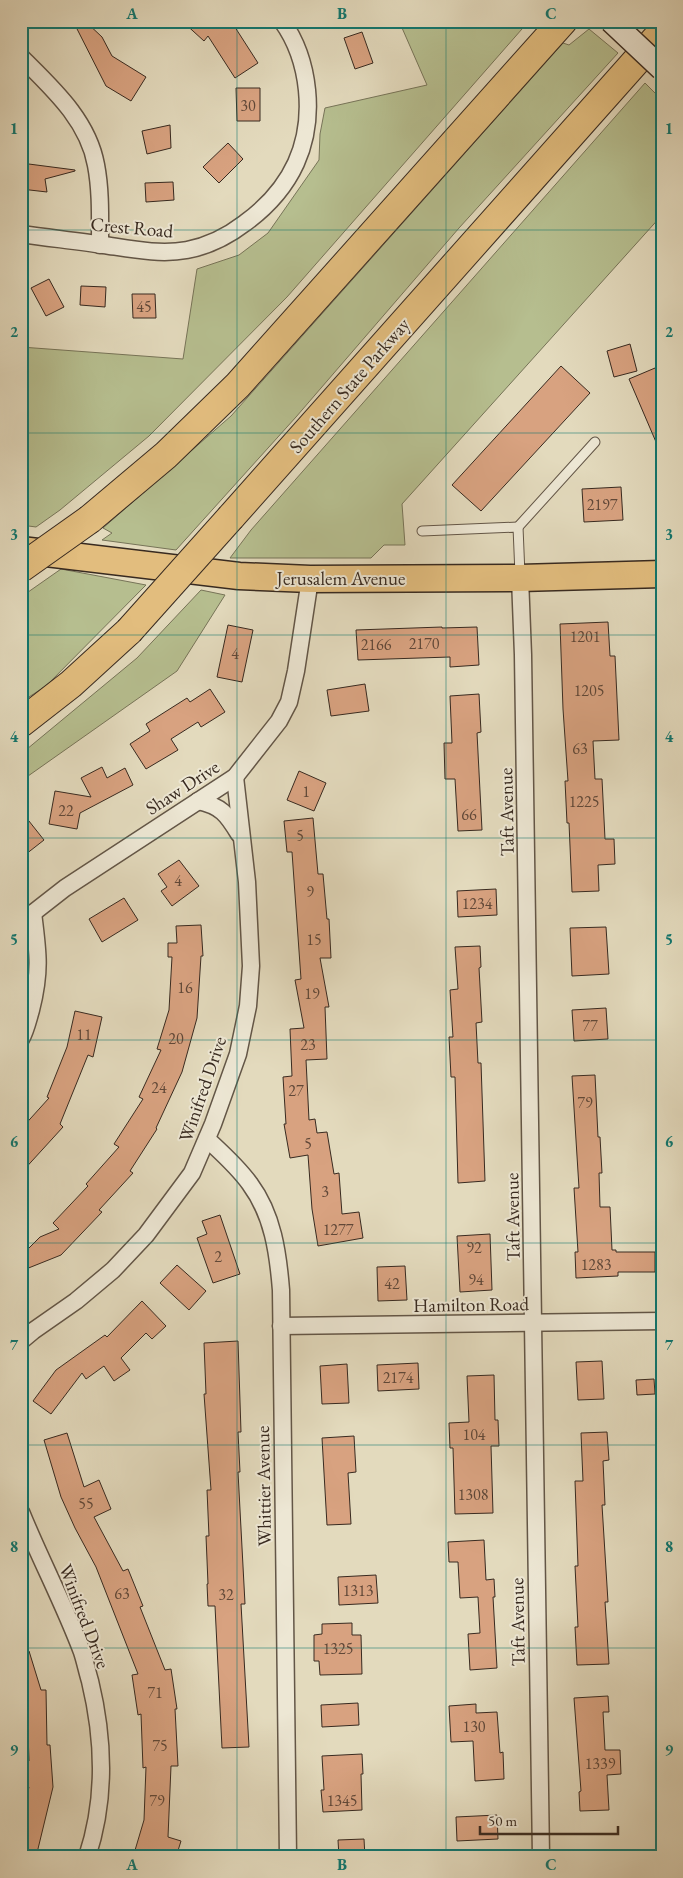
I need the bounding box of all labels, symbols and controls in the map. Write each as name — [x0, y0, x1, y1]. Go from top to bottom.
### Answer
text: A — [125, 3, 138, 24]
text: B — [337, 3, 347, 24]
text: C — [545, 3, 557, 24]
house number: 30 — [240, 95, 256, 116]
text: 1 — [10, 118, 18, 139]
text: 1 — [665, 118, 673, 139]
street label: Crest Road — [90, 211, 175, 244]
house number: 45 — [136, 296, 152, 317]
street label: Southern State Parkway — [284, 312, 416, 458]
text: 2 — [10, 321, 19, 342]
text: 2 — [665, 321, 674, 342]
house number: 2197 — [587, 494, 618, 515]
text: 3 — [10, 524, 18, 545]
text: 3 — [665, 524, 673, 545]
street label: Jerusalem Avenue — [274, 566, 406, 591]
house number: 1201 — [570, 626, 600, 647]
house number: 2170 — [409, 633, 440, 654]
house number: 2166 — [361, 634, 392, 655]
house number: 4 — [231, 643, 239, 664]
house number: 1205 — [574, 680, 604, 701]
text: 4 — [10, 726, 19, 747]
text: 4 — [665, 726, 674, 747]
house number: 63 — [572, 738, 588, 759]
street label: Shaw Drive — [141, 754, 224, 821]
street label: Taft Avenue — [493, 767, 520, 857]
house number: 1 — [302, 781, 310, 802]
house number: 1225 — [569, 791, 599, 812]
house number: 22 — [58, 800, 74, 821]
house number: 66 — [461, 804, 477, 825]
house number: 5 — [296, 825, 304, 846]
house number: 4 — [174, 870, 182, 891]
house number: 9 — [306, 881, 314, 902]
house number: 1234 — [462, 893, 493, 914]
text: 5 — [10, 929, 18, 950]
house number: 15 — [306, 929, 322, 950]
text: 5 — [665, 929, 673, 950]
house number: 16 — [177, 977, 193, 998]
house number: 19 — [304, 983, 320, 1004]
house number: 77 — [582, 1015, 598, 1036]
house number: 11 — [76, 1024, 92, 1045]
house number: 20 — [168, 1028, 184, 1049]
street label: Winifred Drive — [173, 1033, 232, 1145]
house number: 23 — [300, 1034, 316, 1055]
house number: 24 — [151, 1077, 167, 1098]
house number: 27 — [288, 1080, 304, 1101]
house number: 79 — [577, 1092, 593, 1113]
text: 6 — [10, 1131, 19, 1152]
text: 6 — [665, 1131, 674, 1152]
house number: 5 — [304, 1133, 312, 1154]
street label: Taft Avenue — [499, 1172, 526, 1262]
house number: 3 — [321, 1181, 329, 1202]
house number: 1277 — [323, 1219, 354, 1240]
house number: 92 — [466, 1237, 482, 1258]
house number: 2 — [214, 1246, 222, 1267]
house number: 1283 — [581, 1254, 612, 1275]
house number: 94 — [468, 1269, 484, 1290]
house number: 42 — [384, 1273, 400, 1294]
street label: Hamilton Road — [413, 1291, 530, 1318]
text: 7 — [10, 1334, 19, 1355]
text: 7 — [665, 1334, 674, 1355]
house number: 2174 — [383, 1367, 414, 1388]
house number: 104 — [462, 1424, 486, 1445]
street label: Whittier Avenue — [250, 1426, 277, 1546]
house number: 1308 — [458, 1484, 489, 1505]
house number: 55 — [78, 1493, 94, 1514]
text: 8 — [10, 1536, 18, 1557]
text: 8 — [665, 1536, 673, 1557]
street label: Winifred Drive — [53, 1560, 116, 1672]
street label: Taft Avenue — [504, 1577, 531, 1667]
house number: 1313 — [343, 1580, 374, 1601]
house number: 63 — [114, 1583, 130, 1604]
house number: 32 — [218, 1584, 234, 1605]
house number: 1325 — [323, 1638, 353, 1659]
house number: 71 — [147, 1682, 163, 1703]
house number: 130 — [462, 1716, 486, 1737]
house number: 75 — [152, 1735, 168, 1756]
text: 9 — [10, 1739, 19, 1760]
text: 9 — [665, 1739, 674, 1760]
house number: 1339 — [585, 1753, 616, 1774]
house number: 79 — [149, 1790, 165, 1811]
house number: 1345 — [327, 1790, 357, 1811]
scale bar — [480, 1803, 618, 1835]
text: 50 m — [488, 1811, 517, 1830]
text: A — [125, 1854, 138, 1875]
text: B — [337, 1854, 347, 1875]
text: C — [545, 1854, 557, 1875]

